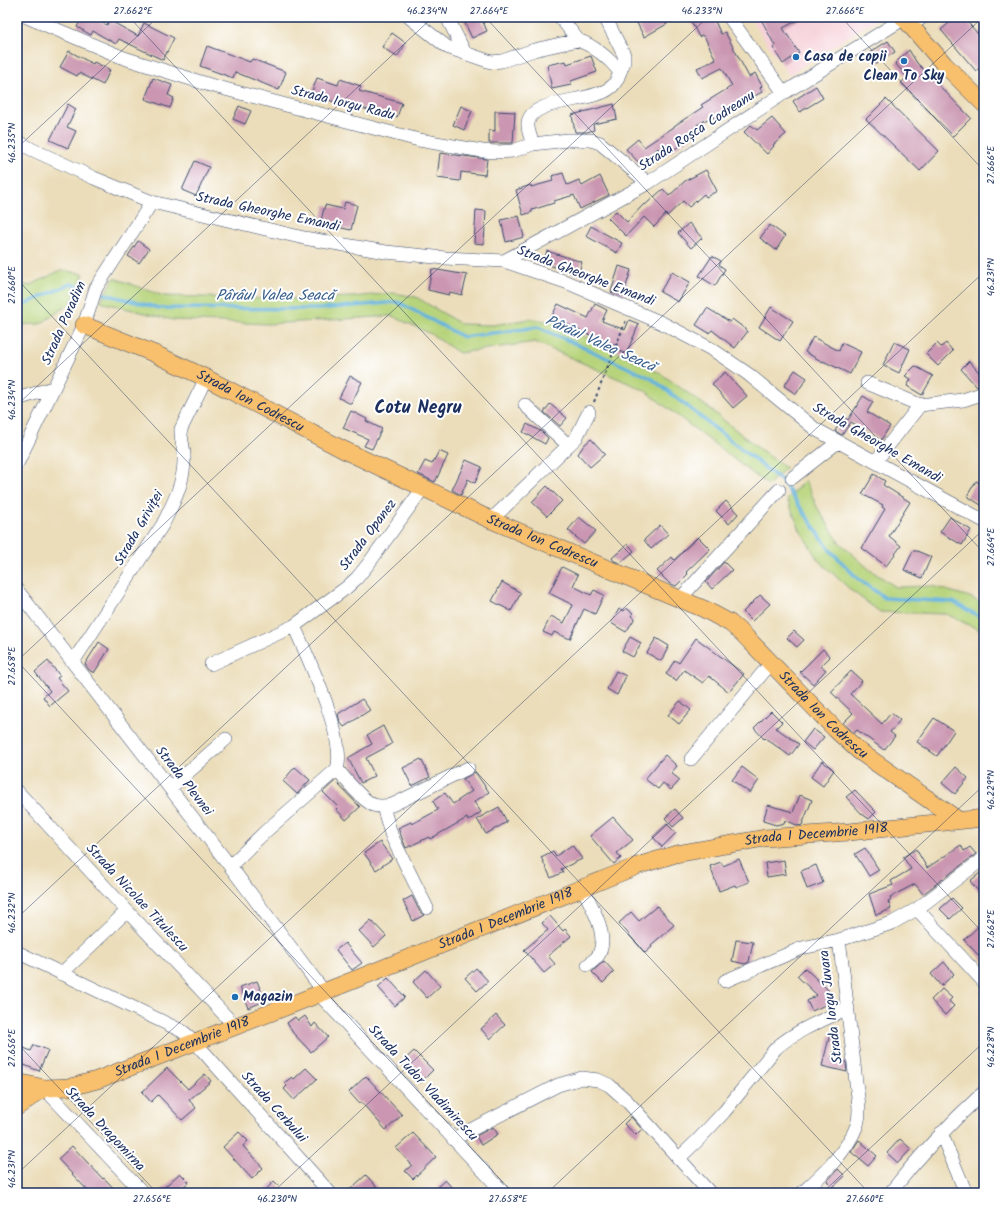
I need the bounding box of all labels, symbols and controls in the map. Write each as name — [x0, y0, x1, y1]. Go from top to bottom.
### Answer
text: 27.662°E — [114, 3, 154, 19]
text: 46.234°N — [407, 3, 448, 19]
text: 27.664°E — [470, 3, 509, 19]
text: 46.233°N — [682, 3, 723, 19]
text: 27.666°E — [826, 3, 866, 19]
place label: Casa de copii — [804, 46, 887, 68]
marker: Casa de copii — [791, 52, 801, 62]
marker: Clean To Sky — [899, 56, 909, 66]
place label: Clean To Sky — [864, 65, 945, 87]
street label: Strada Iorgu Radu — [289, 80, 397, 127]
street label: Strada Roșca Codreanu — [634, 85, 760, 177]
text: 46.235°N — [4, 123, 20, 163]
text: 27.666°E — [983, 144, 999, 184]
street label: Strada Gheorghe Emandi — [194, 186, 342, 238]
street label: Strada Gheorghe Emandi — [514, 240, 659, 313]
text: 46.231°N — [983, 258, 999, 296]
text: 27.660°E — [4, 265, 20, 304]
street label: Strada Poradim — [36, 277, 92, 369]
water label: Pârâul Valea Seacă — [216, 284, 338, 308]
water label: Pârâul Valea Seacă — [541, 309, 662, 381]
street label: Strada Ion Codrescu — [193, 364, 308, 438]
text: 46.234°N — [4, 379, 20, 420]
district label: Cotu Negru — [374, 394, 462, 423]
street label: Strada Gheorghe Emandi — [808, 397, 946, 489]
street label: Strada Griviței — [109, 486, 170, 570]
street label: Strada Opanez — [334, 494, 402, 576]
street label: Strada Ion Codrescu — [483, 508, 601, 575]
text: 27.664°E — [983, 527, 999, 566]
text: 27.658°E — [4, 645, 20, 685]
street label: Strada Ion Codrescu — [773, 666, 873, 765]
street label: Strada Plevnei — [150, 741, 219, 821]
text: 46.229°N — [983, 770, 999, 810]
street label: Strada 1 Decembrie 1918 — [743, 817, 889, 852]
street label: Strada Nicolae Titulescu — [80, 839, 194, 958]
street label: Strada 1 Decembrie 1918 — [435, 882, 577, 956]
text: 46.232°N — [4, 892, 20, 933]
text: 27.662°E — [983, 908, 999, 948]
street label: Strada Iorgu Juvara — [813, 949, 849, 1065]
place label: Magazin — [243, 986, 293, 1008]
marker: Magazin — [230, 992, 240, 1002]
street label: Strada 1 Decembrie 1918 — [111, 1011, 254, 1083]
street label: Strada Tudor Vladimirescu — [363, 1020, 483, 1147]
text: 46.228°N — [983, 1026, 999, 1068]
text: 27.656°E — [4, 1028, 20, 1067]
street label: Strada Cerbului — [236, 1066, 313, 1148]
street label: Strada Dragomirna — [60, 1081, 150, 1177]
text: 46.231°N — [4, 1150, 20, 1188]
text: 27.656°E — [133, 1191, 172, 1207]
text: 46.230°N — [257, 1191, 297, 1207]
text: 27.658°E — [489, 1191, 529, 1207]
text: 27.660°E — [846, 1191, 885, 1207]

